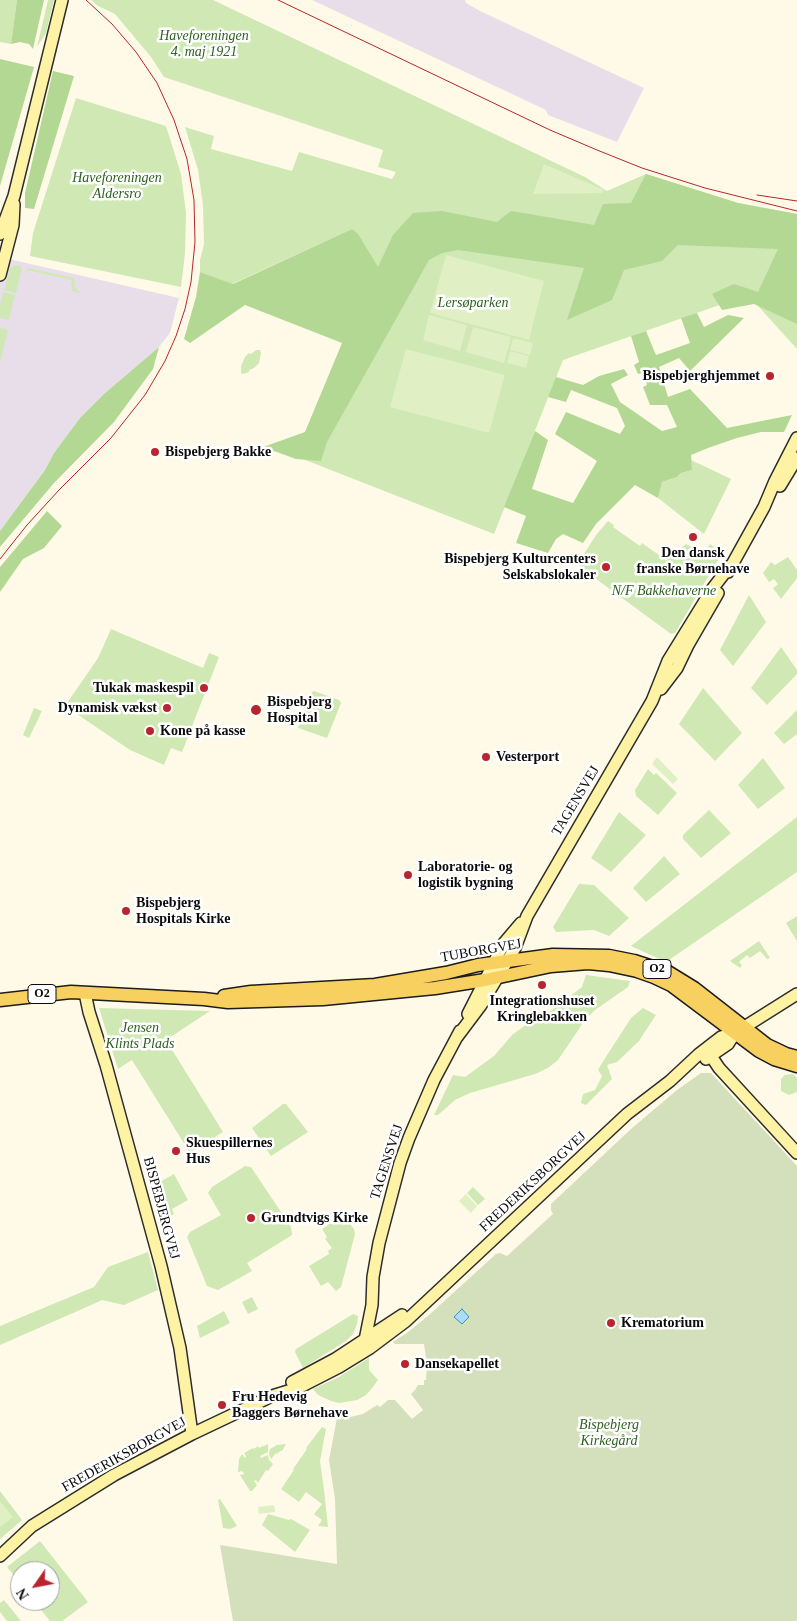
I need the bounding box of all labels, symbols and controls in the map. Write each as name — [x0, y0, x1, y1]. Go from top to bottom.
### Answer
park label: Haveforeningen 4. maj 1921 — [159, 28, 249, 60]
park label: Haveforeningen Aldersro — [72, 170, 162, 202]
park label: Lersøparken — [438, 295, 508, 311]
place label: Bispebjerghjemmet — [643, 368, 760, 384]
marker: Bispebjerghjemmet — [764, 370, 776, 382]
place label: Bispebjerg Bakke — [165, 444, 271, 460]
marker: Bispebjerg Bakke — [149, 446, 161, 458]
marker: Den dansk franske Børnehave — [687, 531, 699, 543]
place label: Den dansk franske Børnehave — [636, 545, 750, 578]
place label: Bispebjerg Kulturcenters Selskabslokaler — [444, 551, 596, 584]
marker: Bispebjerg Kulturcenters Selskabslokaler — [600, 561, 612, 573]
park label: N/F Bakkehaverne — [612, 583, 716, 599]
place label: Tukak maskespil — [93, 680, 194, 696]
marker: Tukak maskespil — [198, 682, 210, 694]
place label: Bispebjerg Hospital — [267, 694, 332, 726]
place label: Dynamisk vækst — [58, 700, 157, 716]
marker: Dynamisk vækst — [161, 702, 173, 714]
marker: Bispebjerg Hospital — [249, 703, 263, 717]
place label: Kone på kasse — [160, 723, 246, 739]
marker: Kone på kasse — [144, 725, 156, 737]
place label: Vesterport — [496, 749, 559, 765]
marker: Vesterport — [480, 751, 492, 763]
street label: TAGENSVEJ — [549, 763, 603, 839]
place label: Laboratorie- og logistik bygning — [418, 859, 513, 892]
marker: Laboratorie- og logistik bygning — [402, 869, 414, 881]
place label: Bispebjerg Hospitals Kirke — [136, 895, 231, 928]
marker: Bispebjerg Hospitals Kirke — [120, 905, 132, 917]
street label: TUBORGVEJ — [439, 936, 523, 966]
road number: O2 — [643, 960, 671, 979]
marker: Integrationshuset Kringlebakken — [536, 979, 548, 991]
road number: O2 — [28, 984, 56, 1004]
place label: Integrationshuset Kringlebakken — [489, 993, 595, 1026]
park label: Jensen Klints Plads — [106, 1020, 174, 1052]
street label: TAGENSVEJ — [367, 1122, 407, 1202]
street label: FREDERIKSBORGVEJ — [476, 1128, 590, 1236]
place label: Skuespillernes Hus — [186, 1135, 272, 1168]
marker: Skuespillernes Hus — [170, 1145, 182, 1157]
street label: BISPEBJERGVEJ — [139, 1155, 183, 1261]
place label: Grundtvigs Kirke — [261, 1210, 368, 1226]
marker: Grundtvigs Kirke — [245, 1212, 257, 1224]
place label: Krematorium — [621, 1315, 704, 1331]
marker: Krematorium — [605, 1317, 617, 1329]
place label: Dansekapellet — [415, 1356, 499, 1372]
marker: Dansekapellet — [399, 1358, 411, 1370]
place label: Fru Hedevig Baggers Børnehave — [232, 1389, 348, 1421]
marker: Fru Hedevig Baggers Børnehave — [216, 1399, 228, 1411]
street label: FREDERIKSBORGVEJ — [59, 1414, 189, 1496]
park label: Bispebjerg Kirkegård — [579, 1417, 639, 1450]
north arrow — [10, 1561, 60, 1611]
text: N — [14, 1586, 32, 1602]

